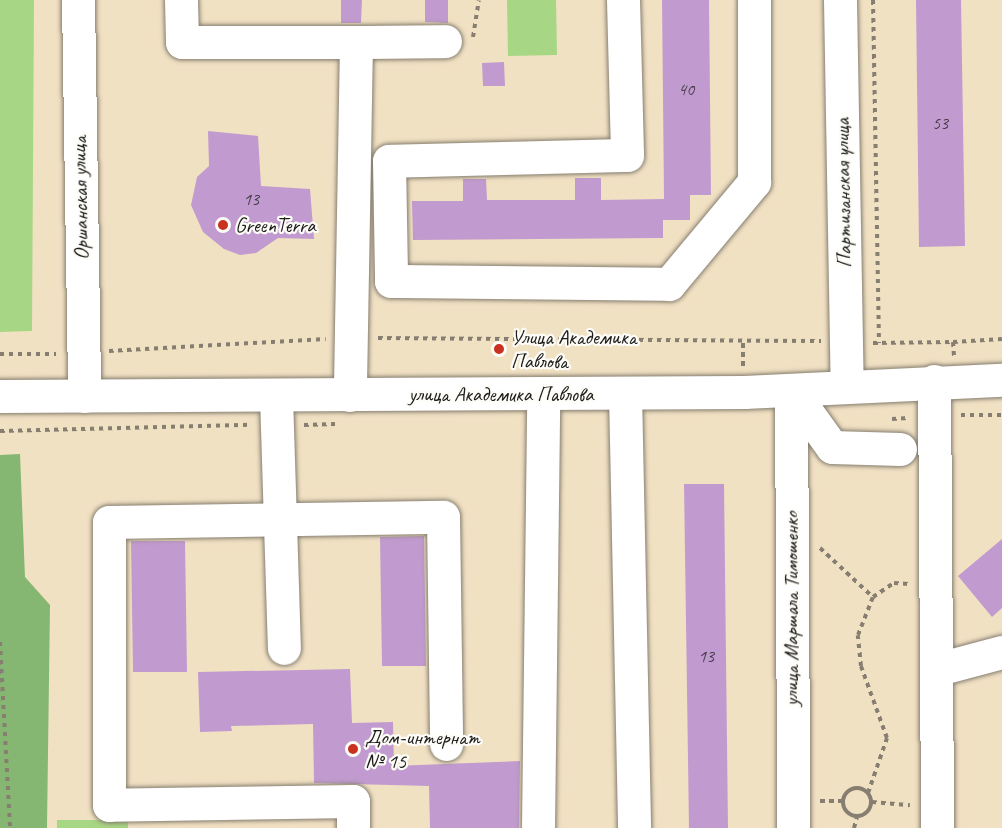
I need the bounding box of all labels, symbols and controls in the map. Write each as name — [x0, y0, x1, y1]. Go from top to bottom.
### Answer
house number: 40 — [678, 78, 694, 100]
house number: 53 — [932, 112, 948, 134]
street label: Партизанская улица — [829, 117, 857, 269]
street label: Оршанская улица — [66, 136, 94, 260]
house number: 13 — [243, 188, 259, 210]
place label: GreenTerra — [235, 212, 315, 238]
marker: GreenTerra — [216, 218, 230, 232]
place label: Улица Академика Павлова — [511, 324, 634, 374]
marker: Улица Академика Павлова — [492, 342, 506, 356]
street label: улица Академика Павлова — [409, 381, 593, 407]
street label: улица Маршала Тимошенко — [778, 512, 804, 706]
house number: 13 — [698, 645, 714, 667]
place label: Дом-интернат № 15 — [365, 724, 480, 774]
marker: Дом-интернат № 15 — [346, 742, 360, 756]

